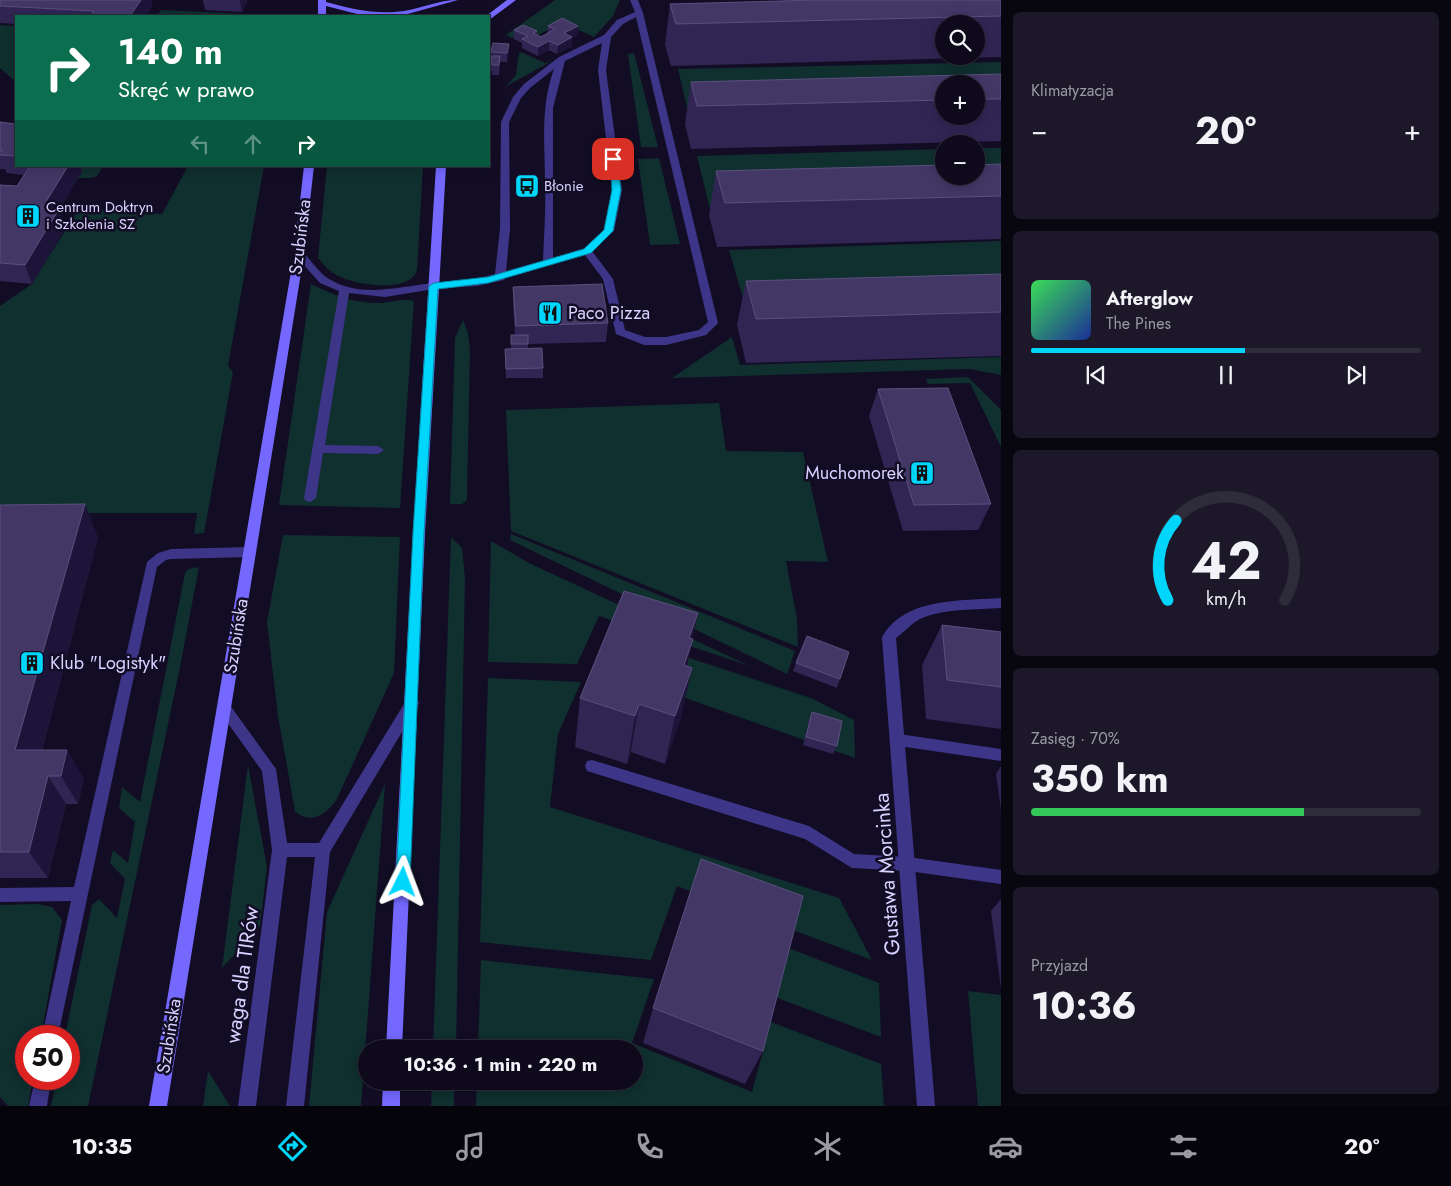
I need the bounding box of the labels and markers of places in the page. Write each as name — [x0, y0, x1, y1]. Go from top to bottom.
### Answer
pin — [592, 138, 634, 180]
bus stop icon: Błonie — [514, 173, 540, 199]
place label: Błonie — [544, 175, 584, 197]
place label: Centrum Doktryn i Szkolenia SZ — [46, 196, 153, 235]
building icon: Centrum Doktryn i Szkolenia SZ — [15, 203, 41, 229]
restaurant icon: Paco Pizza — [537, 300, 563, 326]
place label: Paco Pizza — [568, 300, 650, 326]
place label: Muchomorek — [805, 460, 904, 486]
building icon: Muchomorek — [909, 460, 935, 486]
building icon: Klub "Logistyk" — [19, 650, 45, 676]
place label: Klub "Logistyk" — [50, 650, 166, 676]

